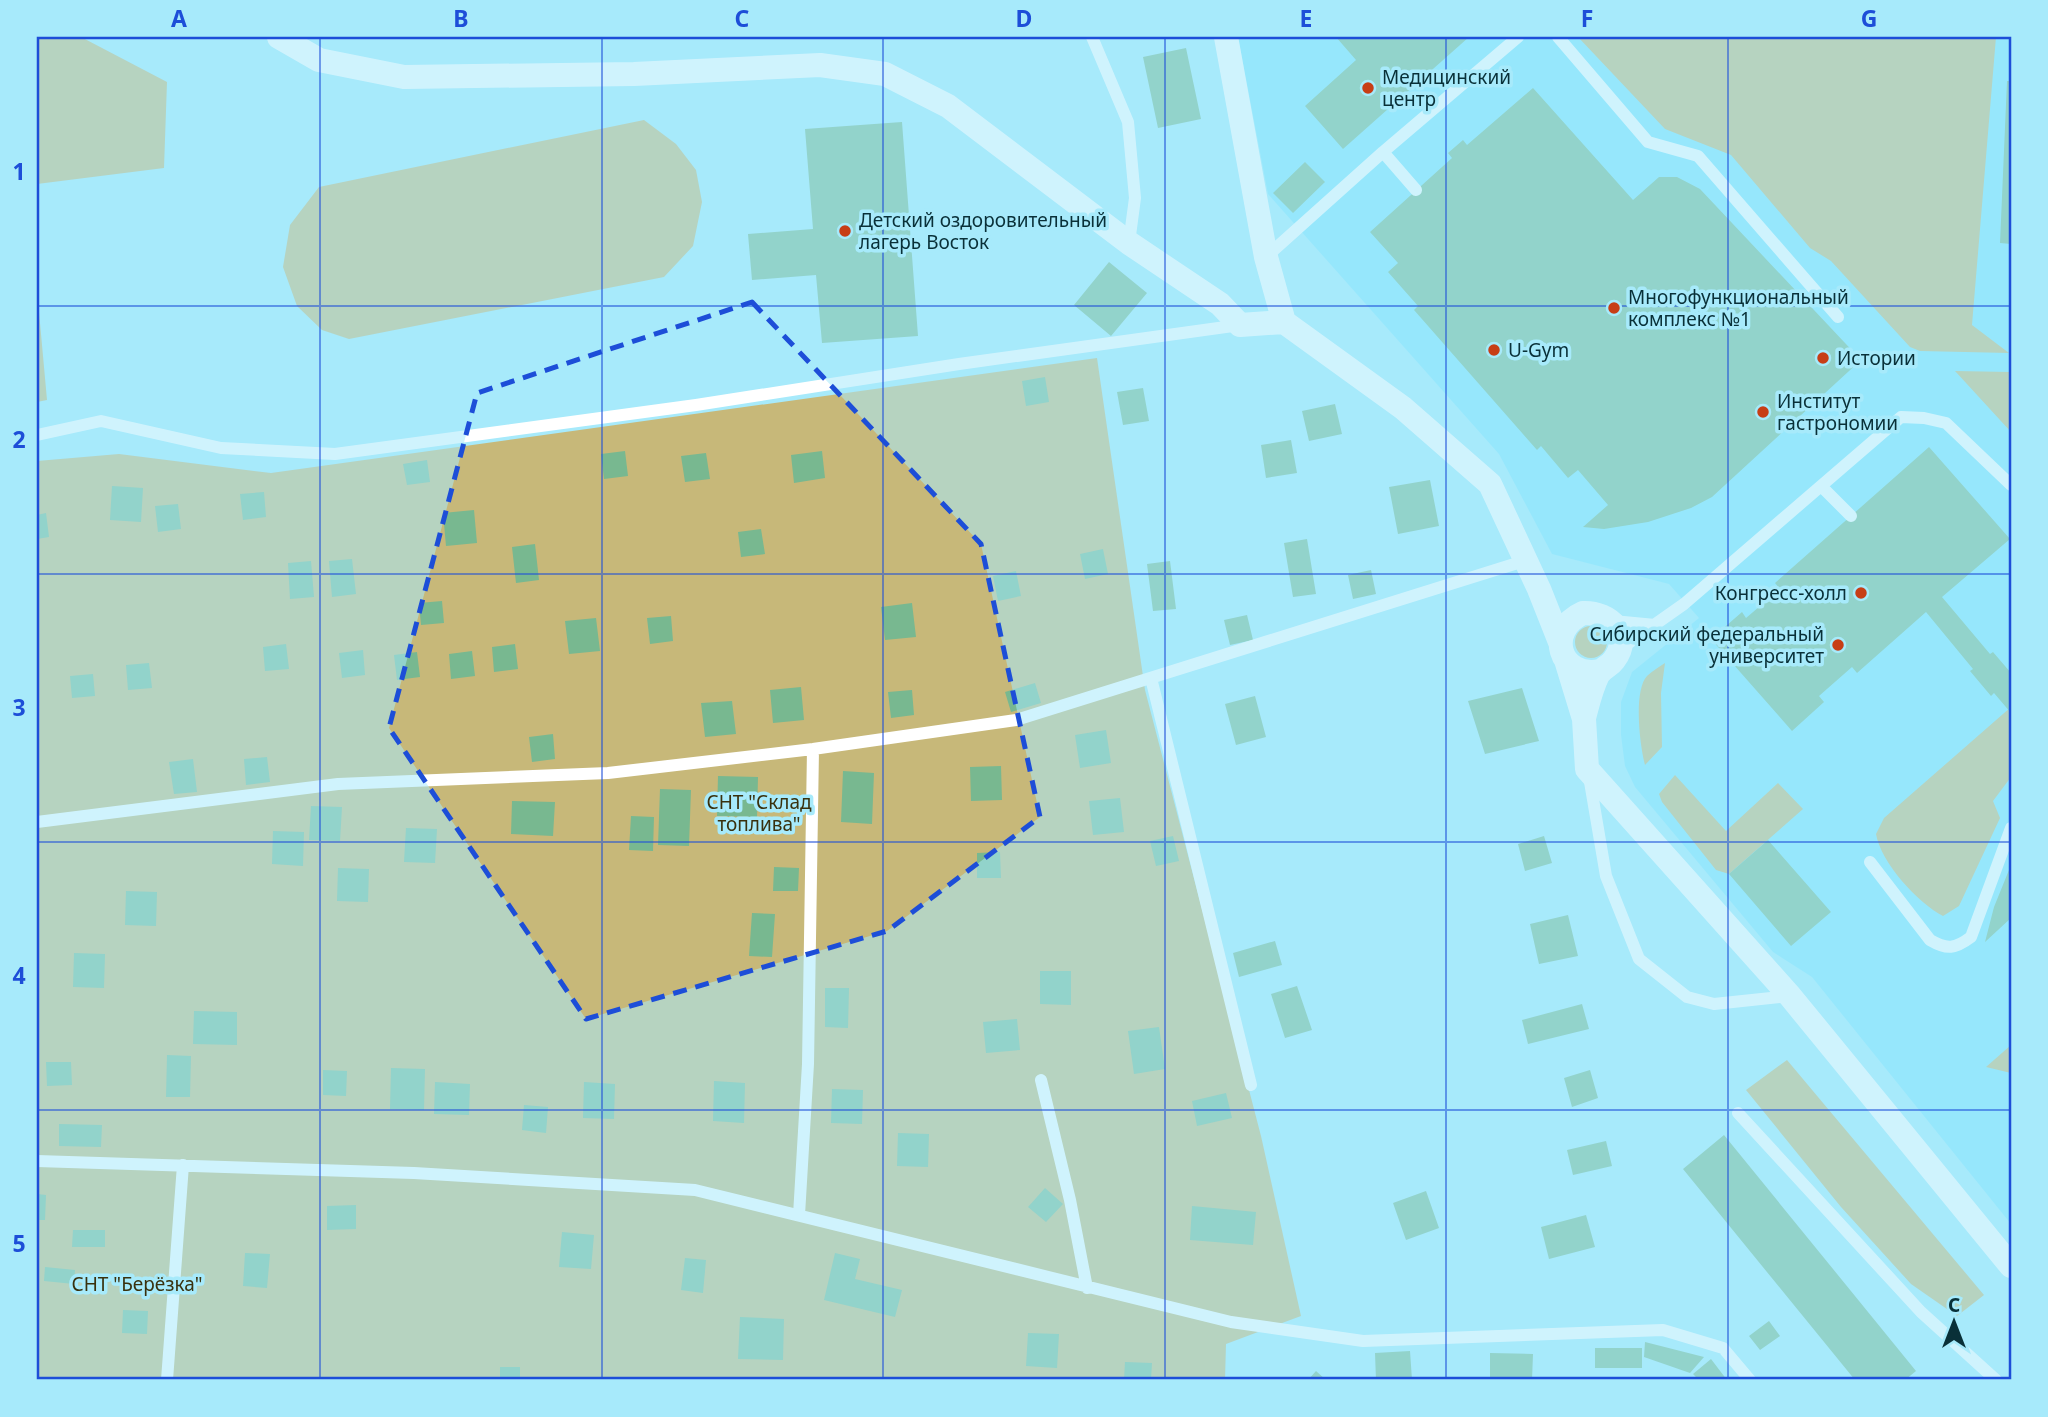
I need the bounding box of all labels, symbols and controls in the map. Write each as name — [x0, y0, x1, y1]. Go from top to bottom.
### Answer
text: A — [171, 2, 187, 34]
text: B — [453, 2, 469, 34]
text: C — [735, 2, 750, 34]
text: D — [1016, 2, 1032, 34]
text: E — [1300, 2, 1312, 34]
text: F — [1581, 2, 1593, 34]
text: G — [1861, 2, 1877, 34]
place label: Медицинский центр — [1382, 64, 1511, 112]
marker: Медицинский центр — [1360, 80, 1376, 96]
text: 1 — [12, 155, 26, 187]
place label: Детский оздоровительный лагерь Восток — [859, 207, 1107, 255]
marker: Детский оздоровительный лагерь Восток — [837, 223, 853, 239]
place label: Многофункциональный комплекс №1 — [1628, 284, 1849, 332]
marker: Многофункциональный комплекс №1 — [1606, 300, 1622, 316]
place label: U-Gym — [1508, 337, 1569, 363]
marker: U-Gym — [1486, 342, 1502, 358]
place label: Истории — [1837, 345, 1916, 371]
marker: Истории — [1815, 350, 1831, 366]
place label: Институт гастрономии — [1777, 388, 1898, 436]
marker: Институт гастрономии — [1755, 404, 1771, 420]
text: 2 — [12, 423, 26, 455]
place label: Конгресс-холл — [1715, 580, 1847, 606]
marker: Конгресс-холл — [1853, 585, 1869, 601]
place label: Сибирский федеральный университет — [1590, 621, 1824, 669]
marker: Сибирский федеральный университет — [1830, 637, 1846, 653]
text: 3 — [12, 691, 26, 723]
park label: СНТ "Склад топлива" — [706, 789, 812, 837]
text: 4 — [12, 959, 26, 991]
text: 5 — [12, 1227, 26, 1259]
park label: СНТ "Берёзка" — [72, 1271, 202, 1297]
north arrow — [1918, 1288, 1988, 1358]
text: С — [1948, 1292, 1960, 1318]

